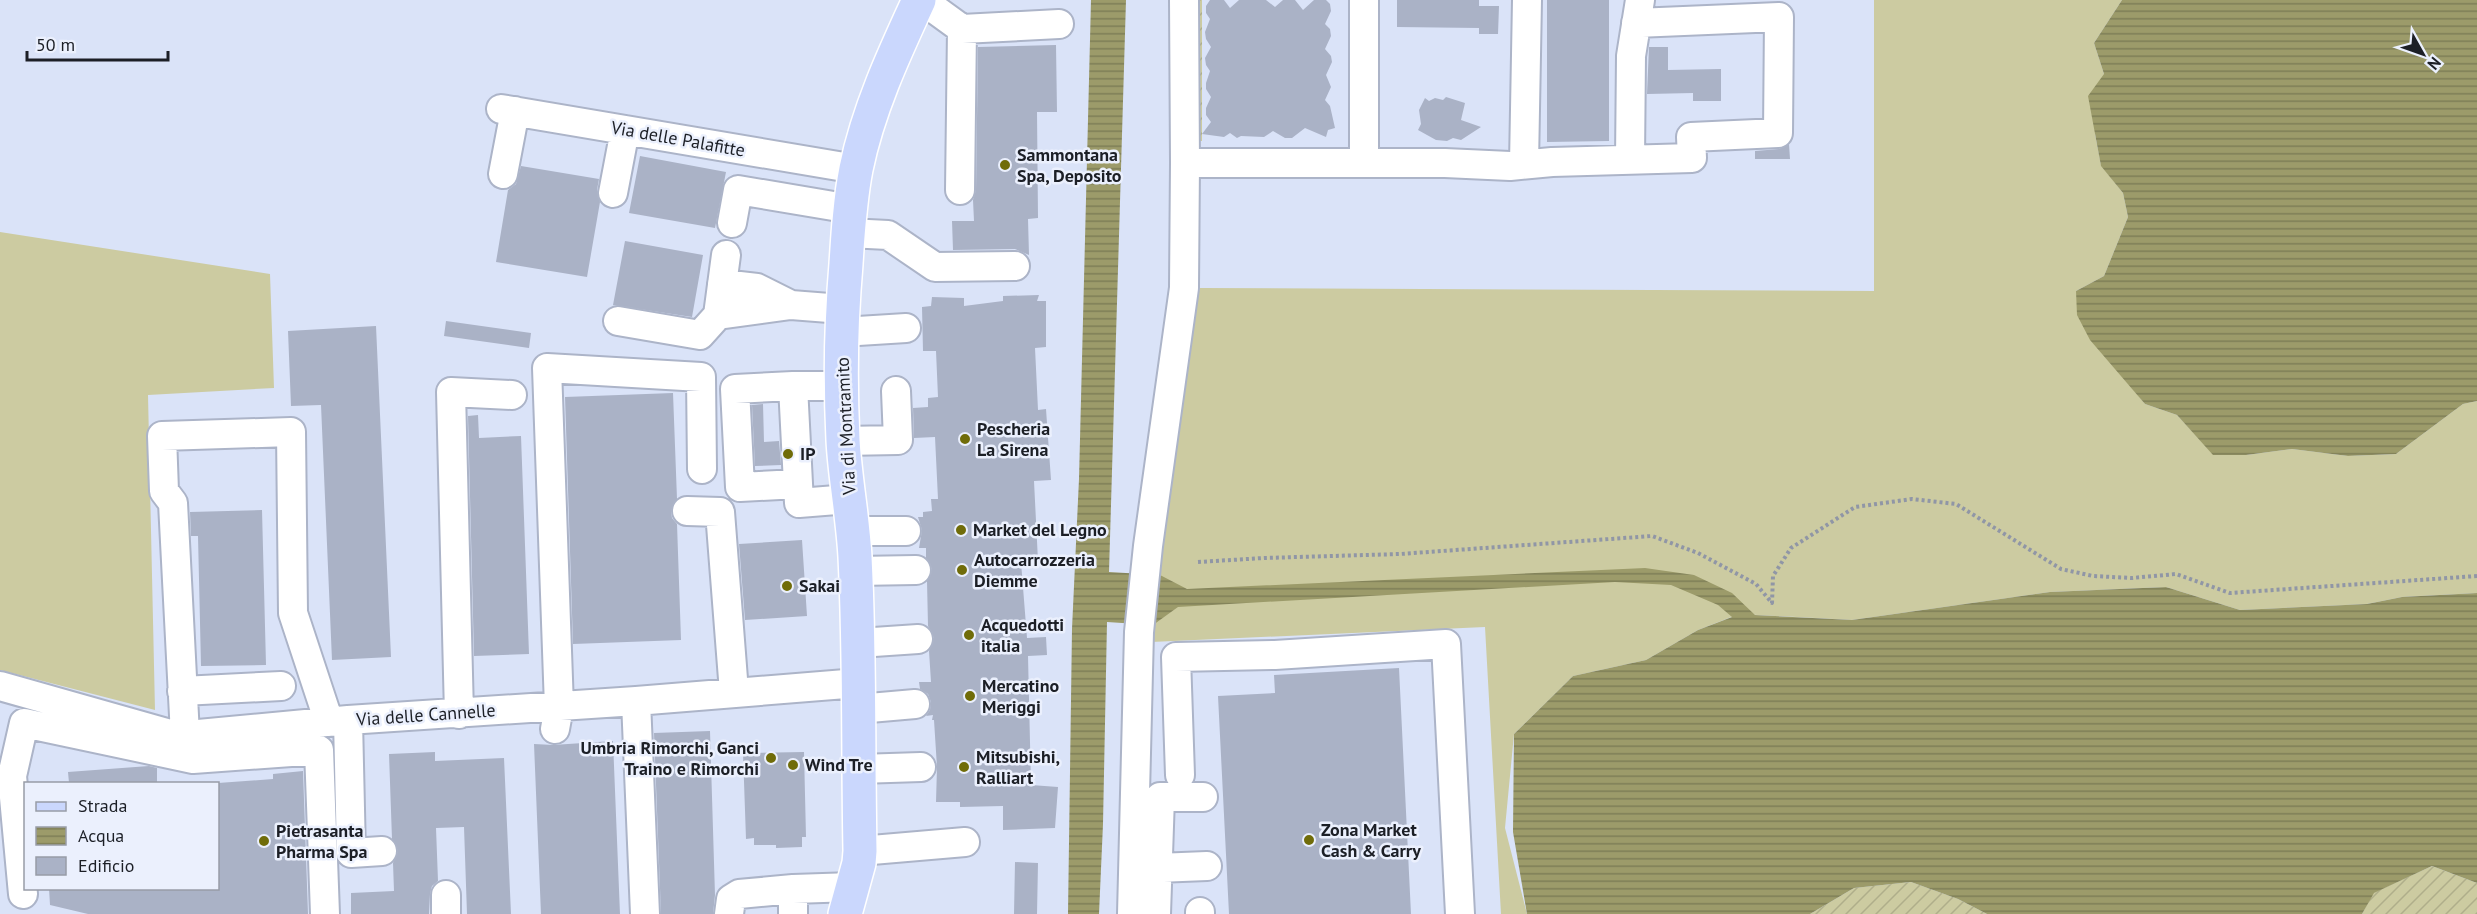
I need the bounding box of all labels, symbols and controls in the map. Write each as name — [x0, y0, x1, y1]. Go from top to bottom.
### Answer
scale bar — [27, 24, 168, 62]
north arrow — [2393, 24, 2453, 84]
text: 50 m — [36, 33, 75, 56]
text: N — [2423, 53, 2446, 74]
street label: Via delle Palafitte — [608, 115, 747, 162]
place label: Sammontana Spa, Deposito — [1017, 143, 1122, 187]
marker: Sammontana Spa, Deposito — [998, 158, 1012, 172]
street label: Via di Montramito — [830, 357, 861, 497]
place label: Pescheria La Sirena — [977, 417, 1050, 461]
marker: Pescheria La Sirena — [958, 432, 972, 446]
place label: IP — [800, 442, 815, 465]
marker: IP — [781, 447, 795, 461]
place label: Market del Legno — [973, 518, 1107, 541]
marker: Market del Legno — [954, 523, 968, 537]
place label: Autocarrozzeria Diemme — [974, 548, 1095, 592]
marker: Autocarrozzeria Diemme — [955, 563, 969, 577]
place label: Sakai — [799, 574, 840, 597]
marker: Sakai — [780, 579, 794, 593]
place label: Acquedotti italia — [981, 613, 1064, 657]
marker: Acquedotti italia — [962, 628, 976, 642]
place label: Mercatino Meriggi — [982, 674, 1060, 718]
marker: Mercatino Meriggi — [963, 689, 977, 703]
street label: Via delle Cannelle — [355, 698, 496, 731]
place label: Umbria Rimorchi, Ganci Traino e Rimorchi — [580, 736, 759, 780]
place label: Mitsubishi, Ralliart — [976, 745, 1060, 789]
marker: Umbria Rimorchi, Ganci Traino e Rimorchi — [764, 751, 778, 765]
place label: Wind Tre — [805, 753, 873, 776]
marker: Wind Tre — [786, 758, 800, 772]
marker: Mitsubishi, Ralliart — [957, 760, 971, 774]
legend — [24, 782, 219, 890]
text: Strada — [78, 794, 127, 817]
place label: Zona Market Cash & Carry — [1321, 818, 1421, 862]
place label: Pietrasanta Pharma Spa — [276, 819, 368, 863]
text: Acqua — [78, 824, 124, 847]
marker: Zona Market Cash & Carry — [1302, 833, 1316, 847]
marker: Pietrasanta Pharma Spa — [257, 834, 271, 848]
text: Edificio — [78, 854, 134, 877]

